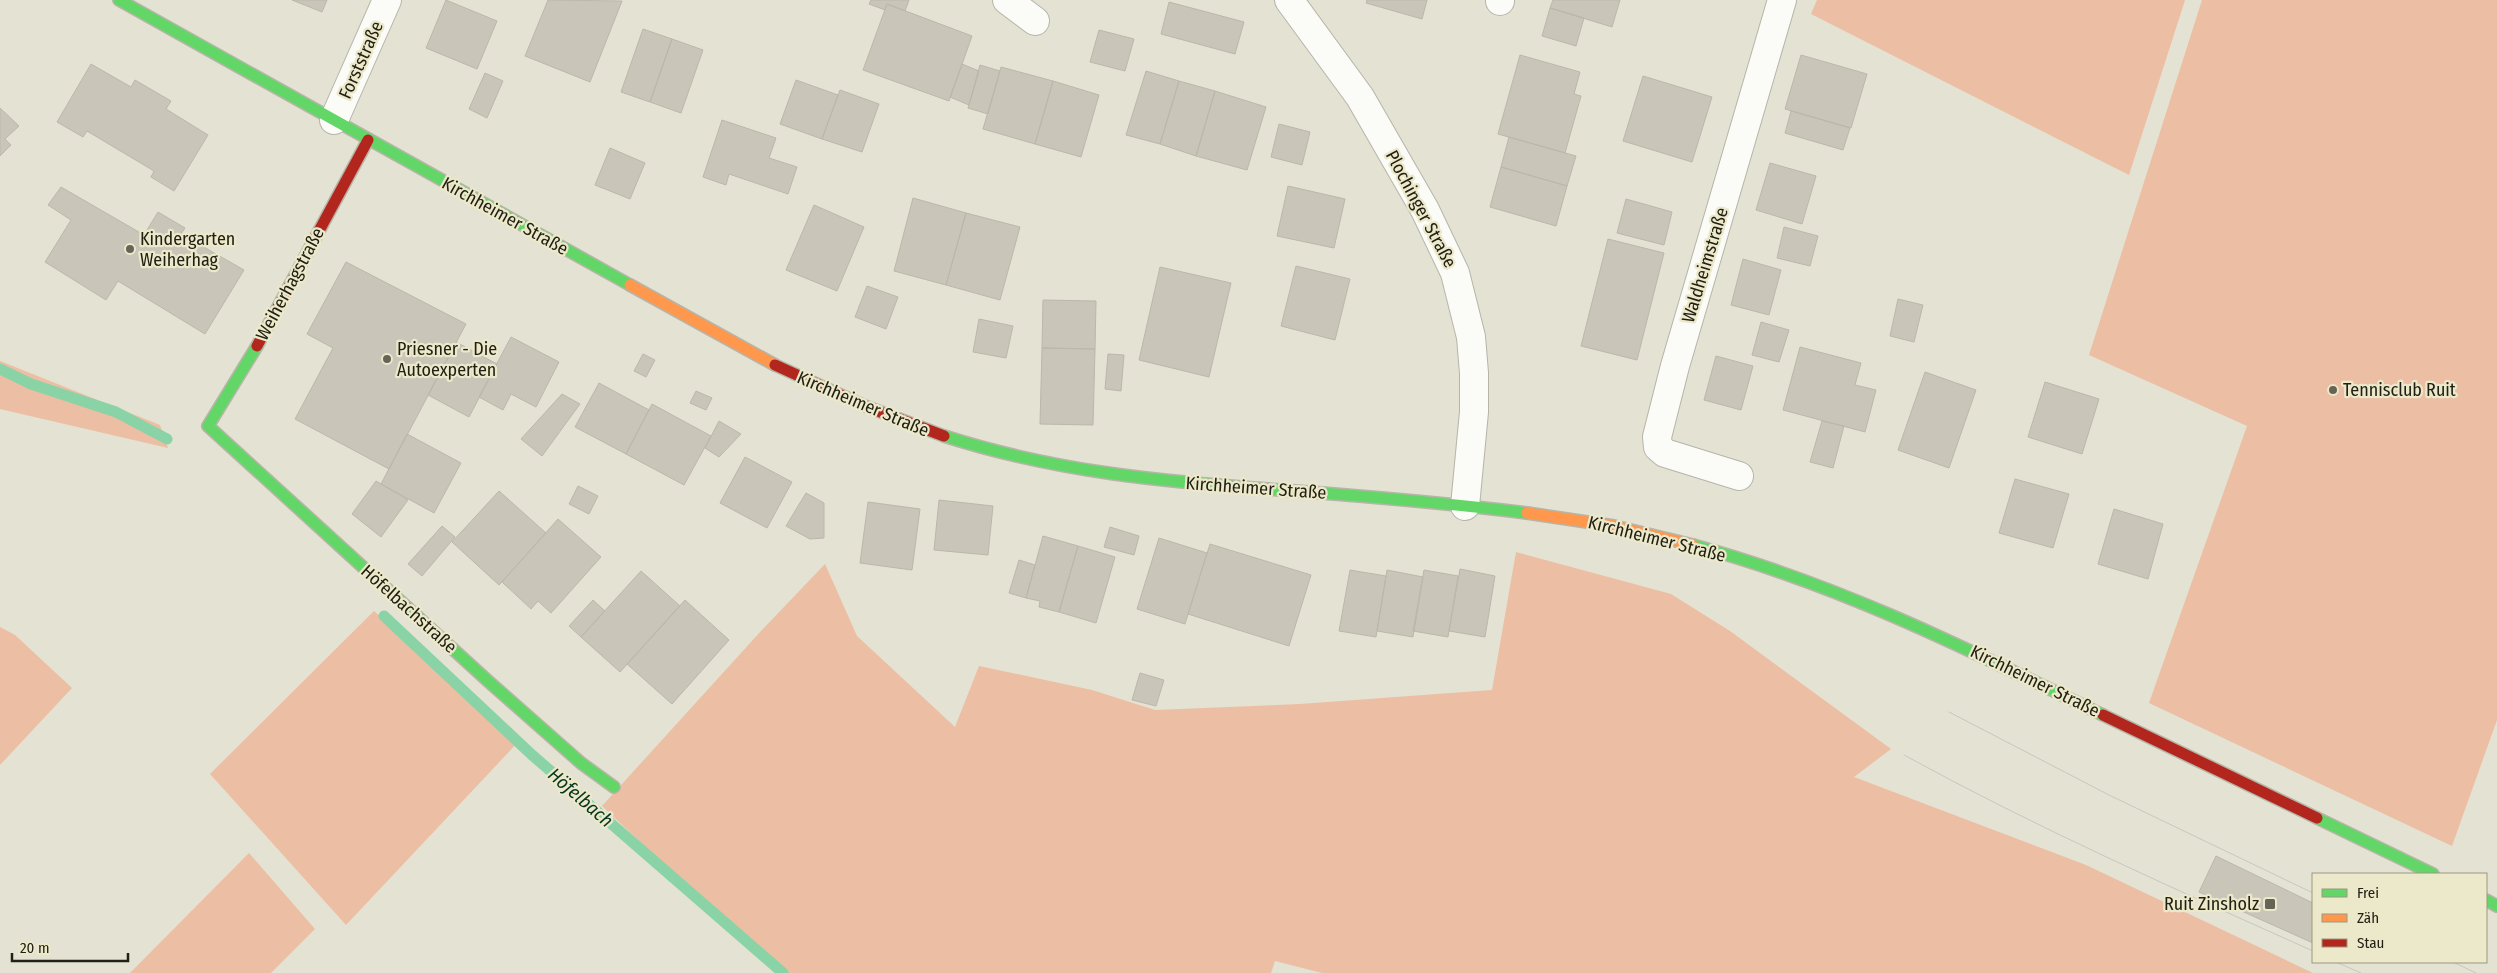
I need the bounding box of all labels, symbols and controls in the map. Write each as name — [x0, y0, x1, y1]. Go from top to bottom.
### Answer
street label: Forststraße — [334, 18, 388, 102]
street label: Plochinger Straße — [1381, 146, 1461, 272]
street label: Kirchheimer Straße — [438, 172, 572, 260]
street label: Waldheimstraße — [1677, 205, 1733, 325]
street label: Weiherhagstraße — [251, 224, 329, 344]
place label: Kindergarten Weiherhag — [140, 228, 235, 271]
marker: Kindergarten Weiherhag — [124, 243, 136, 255]
place label: Priesner - Die Autoexperten — [397, 338, 497, 381]
marker: Priesner - Die Autoexperten — [381, 353, 393, 365]
street label: Kirchheimer Straße — [794, 366, 932, 442]
place label: Tennisclub Ruit — [2343, 379, 2456, 401]
marker: Tennisclub Ruit — [2327, 384, 2339, 396]
street label: Kirchheimer Straße — [1185, 472, 1327, 504]
street label: Kirchheimer Straße — [1586, 511, 1728, 567]
street label: Höfelbachstraße — [357, 560, 462, 658]
street label: Kirchheimer Straße — [1967, 640, 2103, 722]
water label: Höfelbach — [543, 763, 618, 832]
legend — [2312, 873, 2487, 963]
text: Frei — [2357, 884, 2379, 902]
place label: Ruit Zinsholz — [2164, 893, 2259, 915]
marker: Ruit Zinsholz — [2263, 897, 2277, 911]
text: Zäh — [2357, 909, 2379, 927]
scale bar — [12, 930, 129, 962]
text: Stau — [2357, 934, 2384, 952]
text: 20 m — [20, 939, 50, 957]

